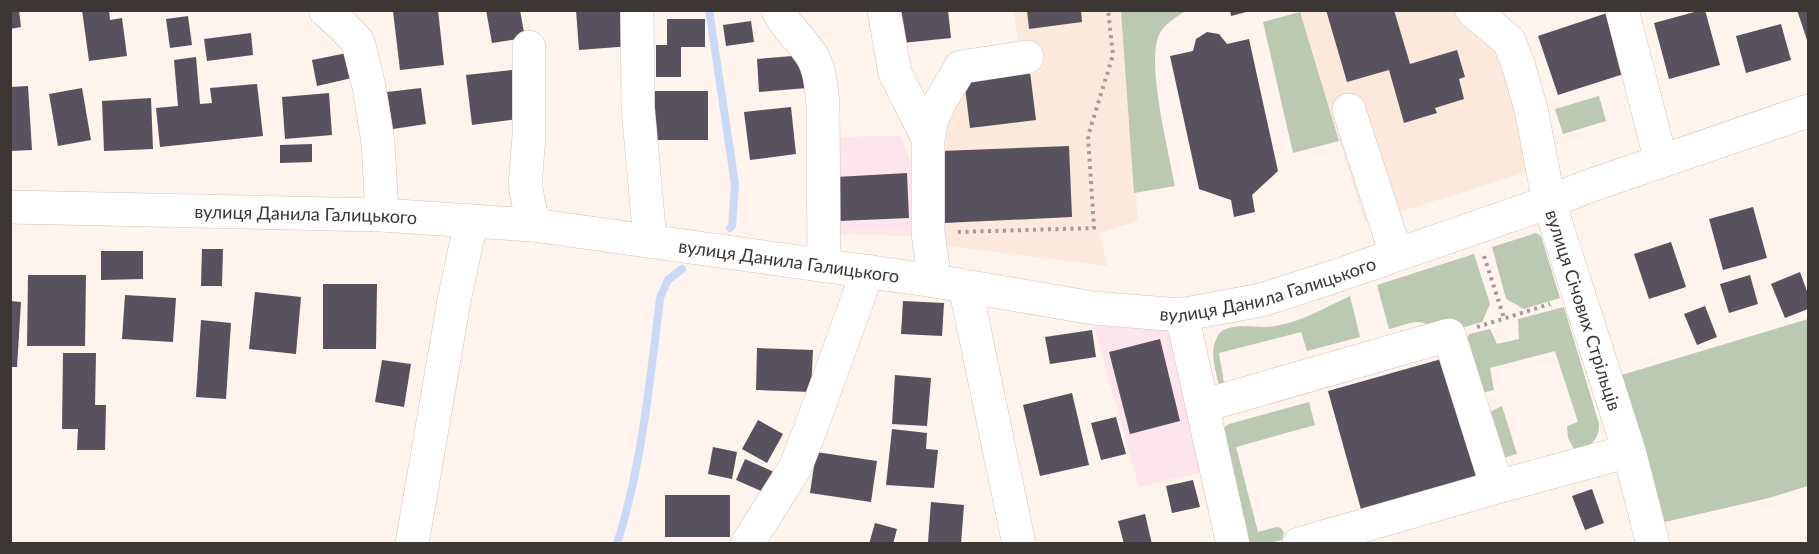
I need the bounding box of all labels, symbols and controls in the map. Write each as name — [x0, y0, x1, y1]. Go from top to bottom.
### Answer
street label: вулиця Данила Галицького — [194, 200, 418, 228]
street label: вулиця Січових Стрільців — [1541, 207, 1626, 413]
street label: вулиця Данила Галицького — [677, 234, 901, 287]
street label: вулиця Данила Галицького — [1159, 252, 1379, 326]

